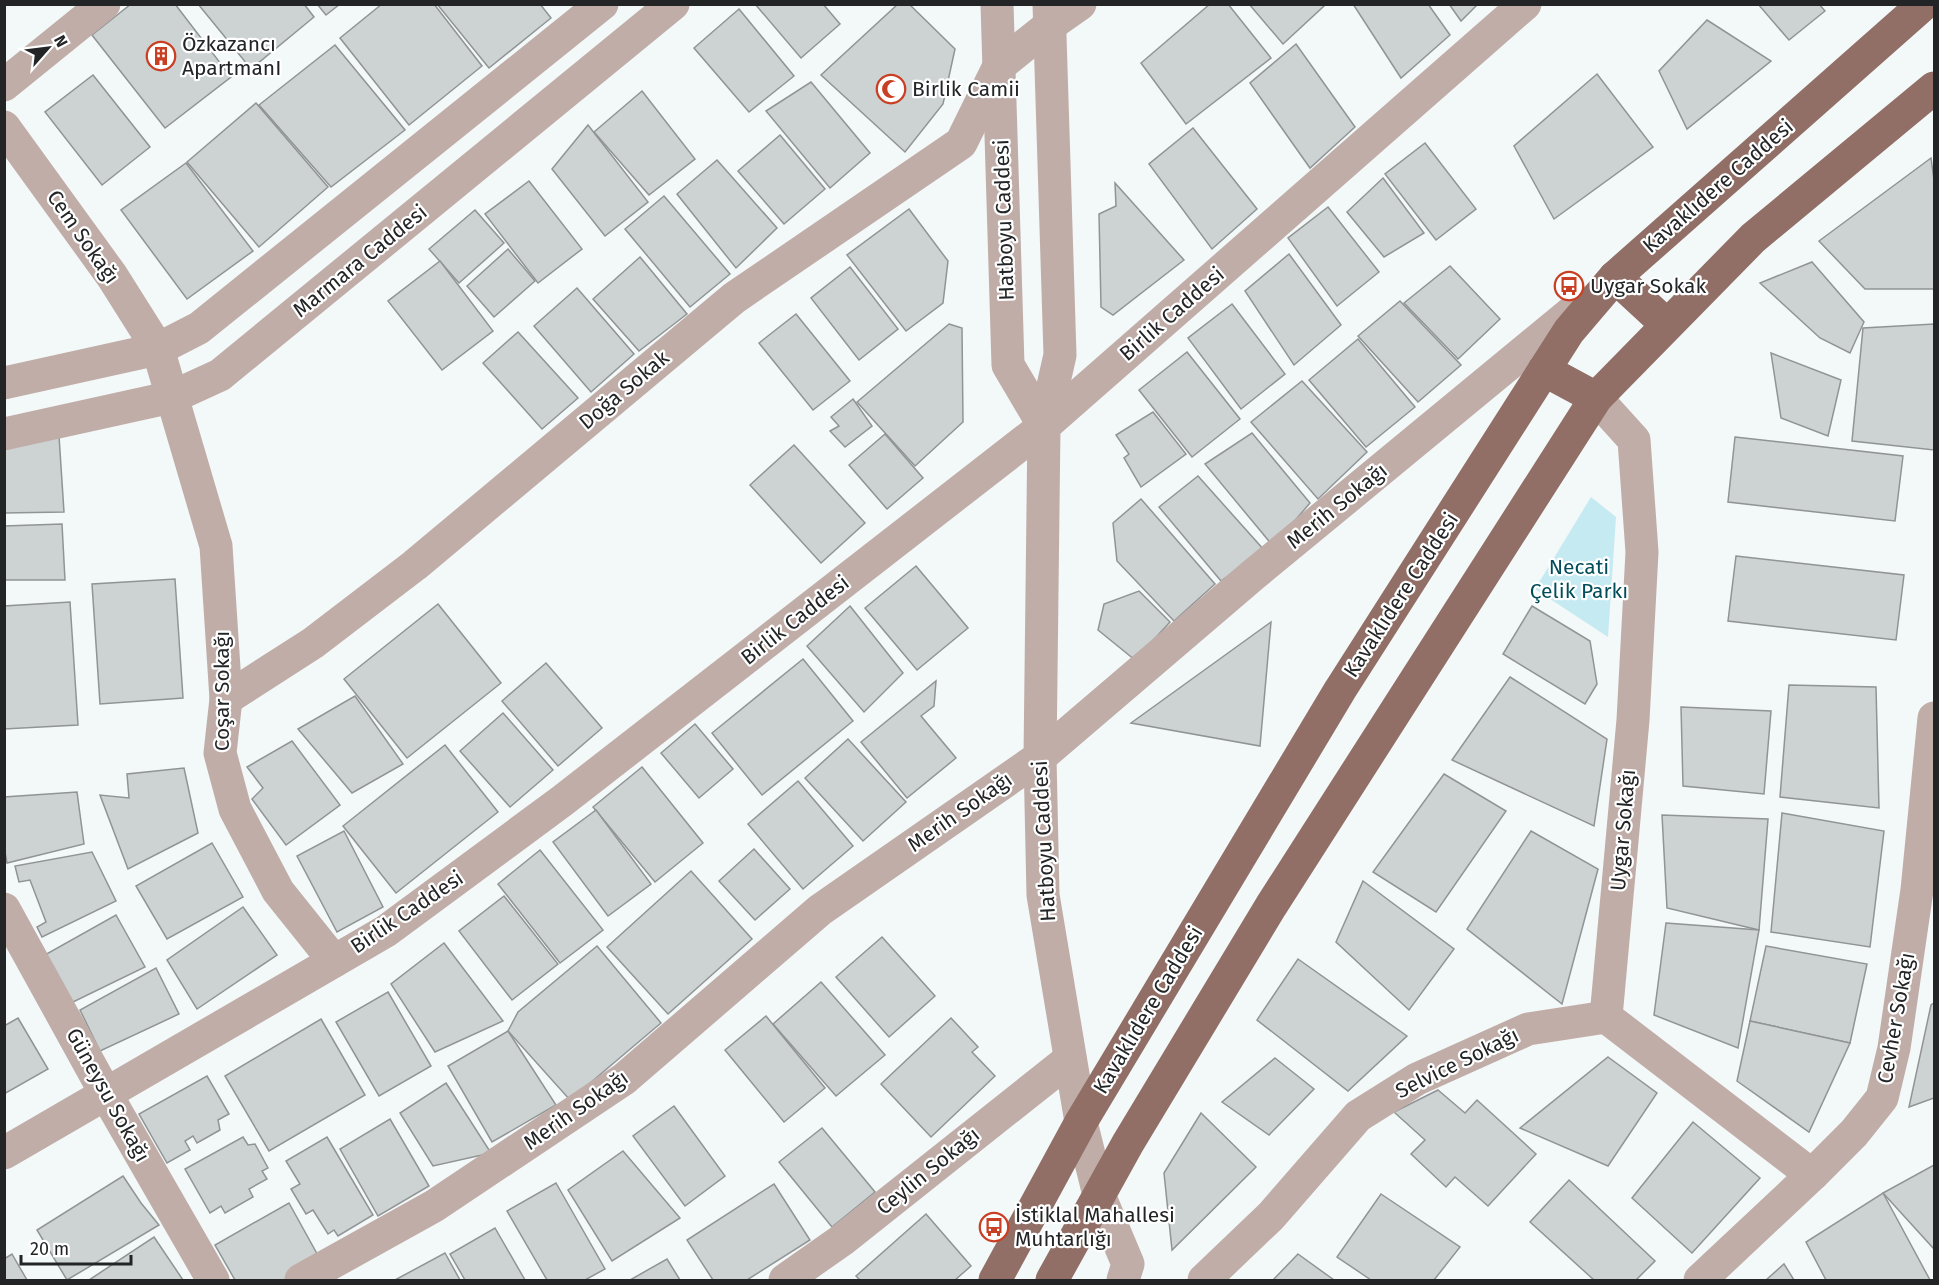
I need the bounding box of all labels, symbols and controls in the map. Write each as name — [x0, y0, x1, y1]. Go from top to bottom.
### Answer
north arrow — [18, 18, 78, 78]
place label: Özkazancı ApartmanI — [182, 31, 281, 81]
text: N — [50, 32, 72, 50]
building icon: Özkazancı ApartmanI — [145, 40, 177, 72]
mosque icon: Birlik Camii — [875, 73, 907, 105]
place label: Birlik Camii — [912, 76, 1020, 102]
street label: Kavaklıdere Caddesi — [1637, 113, 1799, 259]
street label: Hatboyu Caddesi — [988, 139, 1020, 301]
street label: Cem Sokağı — [41, 185, 125, 289]
street label: Marmara Caddesi — [288, 199, 432, 323]
street label: Birlik Caddesi — [1114, 261, 1230, 367]
bus stop icon: Uygar Sokak — [1553, 270, 1585, 302]
place label: Uygar Sokak — [1590, 273, 1706, 299]
street label: Doğa Sokak — [574, 345, 675, 435]
street label: Merih Sokağı — [1281, 458, 1393, 554]
street label: Kavaklıdere Caddesi — [1338, 508, 1464, 682]
park label: Necati Çelik Parkı — [1530, 554, 1628, 604]
street label: Birlik Caddesi — [736, 570, 854, 670]
street label: Coşar Sokağı — [209, 631, 235, 751]
street label: Hatboyu Caddesi — [1027, 760, 1061, 922]
street label: Merih Sokağı — [903, 766, 1017, 858]
street label: Uygar Sokağı — [1605, 768, 1641, 892]
street label: Birlik Caddesi — [346, 865, 468, 959]
street label: Kavaklıdere Caddesi — [1088, 921, 1208, 1099]
street label: Cevher Sokağı — [1872, 950, 1920, 1086]
street label: Selvice Sokağı — [1391, 1022, 1523, 1104]
street label: Güneysu Sokağı — [60, 1023, 156, 1167]
street label: Merih Sokağı — [519, 1064, 633, 1156]
street label: Ceylin Sokağı — [871, 1122, 985, 1220]
place label: İstiklal Mahallesi Muhtarlığı — [1015, 1202, 1175, 1252]
bus stop icon: İstiklal Mahallesi Muhtarlığı — [978, 1211, 1010, 1243]
scale bar — [21, 1228, 130, 1266]
text: 20 m — [30, 1238, 69, 1260]

